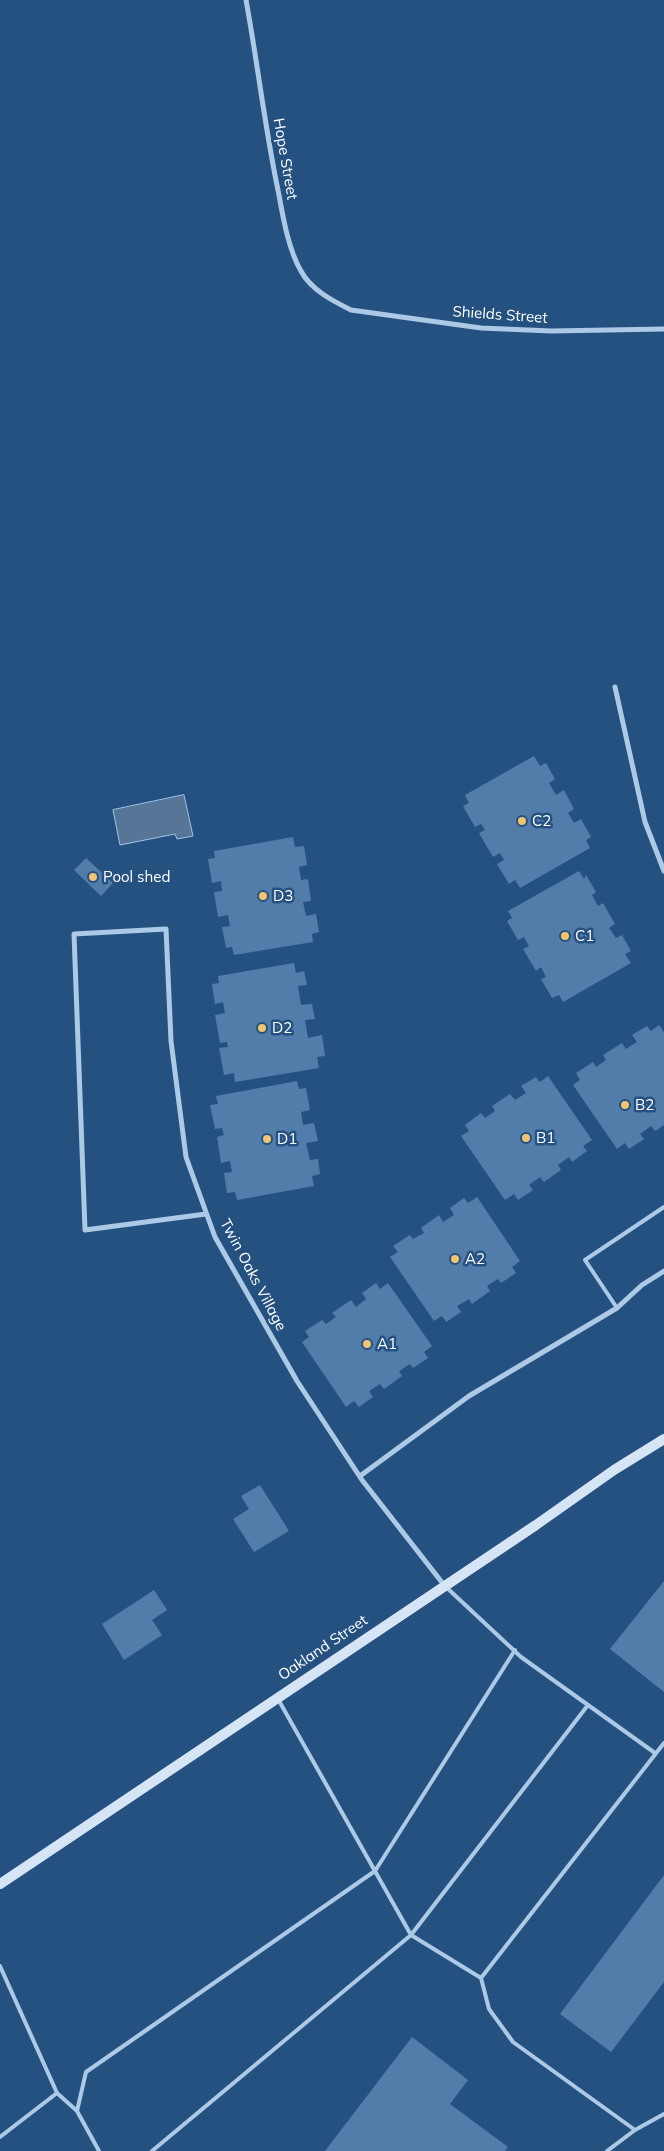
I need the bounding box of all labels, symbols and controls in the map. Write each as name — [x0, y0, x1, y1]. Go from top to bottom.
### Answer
street label: Hope Street — [269, 117, 301, 201]
street label: Shields Street — [452, 303, 548, 327]
place label: C2 — [532, 812, 551, 830]
marker: C2 — [516, 815, 528, 827]
place label: Pool shed — [103, 868, 170, 886]
marker: Pool shed — [87, 871, 99, 883]
place label: D3 — [273, 887, 293, 905]
marker: D3 — [257, 890, 269, 902]
place label: C1 — [575, 927, 594, 945]
marker: C1 — [559, 930, 571, 942]
place label: D2 — [272, 1019, 292, 1037]
marker: D2 — [256, 1022, 268, 1034]
place label: B2 — [635, 1096, 654, 1114]
marker: B2 — [619, 1099, 631, 1111]
place label: B1 — [536, 1129, 555, 1147]
place label: D1 — [277, 1130, 297, 1148]
marker: B1 — [520, 1132, 532, 1144]
marker: D1 — [261, 1133, 273, 1145]
street label: Twin Oaks Village — [216, 1216, 290, 1334]
place label: A2 — [465, 1250, 485, 1268]
marker: A2 — [449, 1253, 461, 1265]
place label: A1 — [377, 1335, 397, 1353]
marker: A1 — [361, 1338, 373, 1350]
street label: Oakland Street — [275, 1611, 371, 1685]

